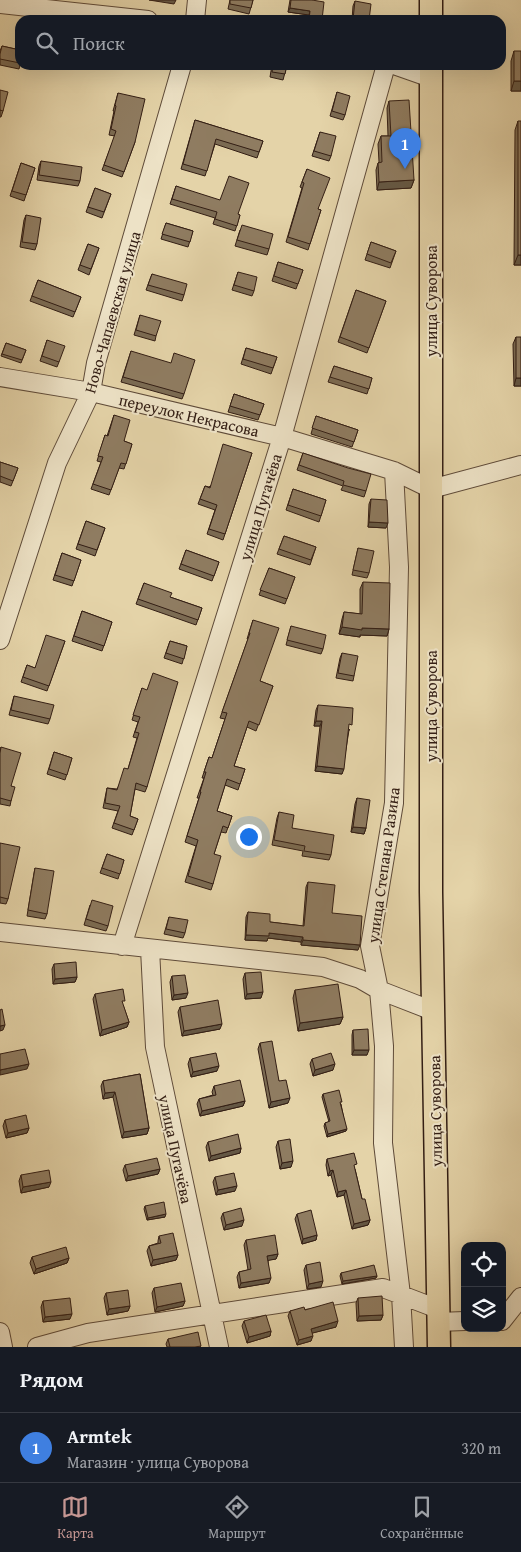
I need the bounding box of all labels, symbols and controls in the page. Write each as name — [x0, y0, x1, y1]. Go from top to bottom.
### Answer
search box — [15, 15, 506, 70]
icon: search — [33, 29, 61, 57]
text: Поиск — [73, 29, 125, 57]
pin: 1 — [389, 128, 421, 169]
street label: Ново-Чапаевская улица — [77, 228, 147, 396]
street label: улица Суворова — [419, 245, 443, 358]
street label: переулок Некрасова — [117, 387, 262, 443]
street label: улица Пугачёва — [232, 450, 288, 565]
street label: улица Суворова — [419, 650, 443, 763]
street label: улица Степана Разина — [360, 785, 406, 946]
your location — [236, 824, 262, 850]
street label: улица Суворова — [422, 1055, 448, 1168]
street label: улица Пугачёва — [153, 1091, 199, 1206]
map controls — [461, 1242, 506, 1332]
button: locate — [461, 1242, 506, 1287]
button: layers — [461, 1287, 506, 1332]
text: Рядом — [20, 1364, 83, 1395]
text: Armtek — [67, 1422, 131, 1450]
text: 1 — [32, 1436, 40, 1460]
text: 320 m — [461, 1436, 501, 1460]
text: Магазин · улица Суворова — [67, 1450, 249, 1474]
tab: Карта — [57, 1493, 94, 1543]
tab: Маршрут — [208, 1493, 266, 1543]
tab: Сохранённые — [380, 1493, 464, 1543]

